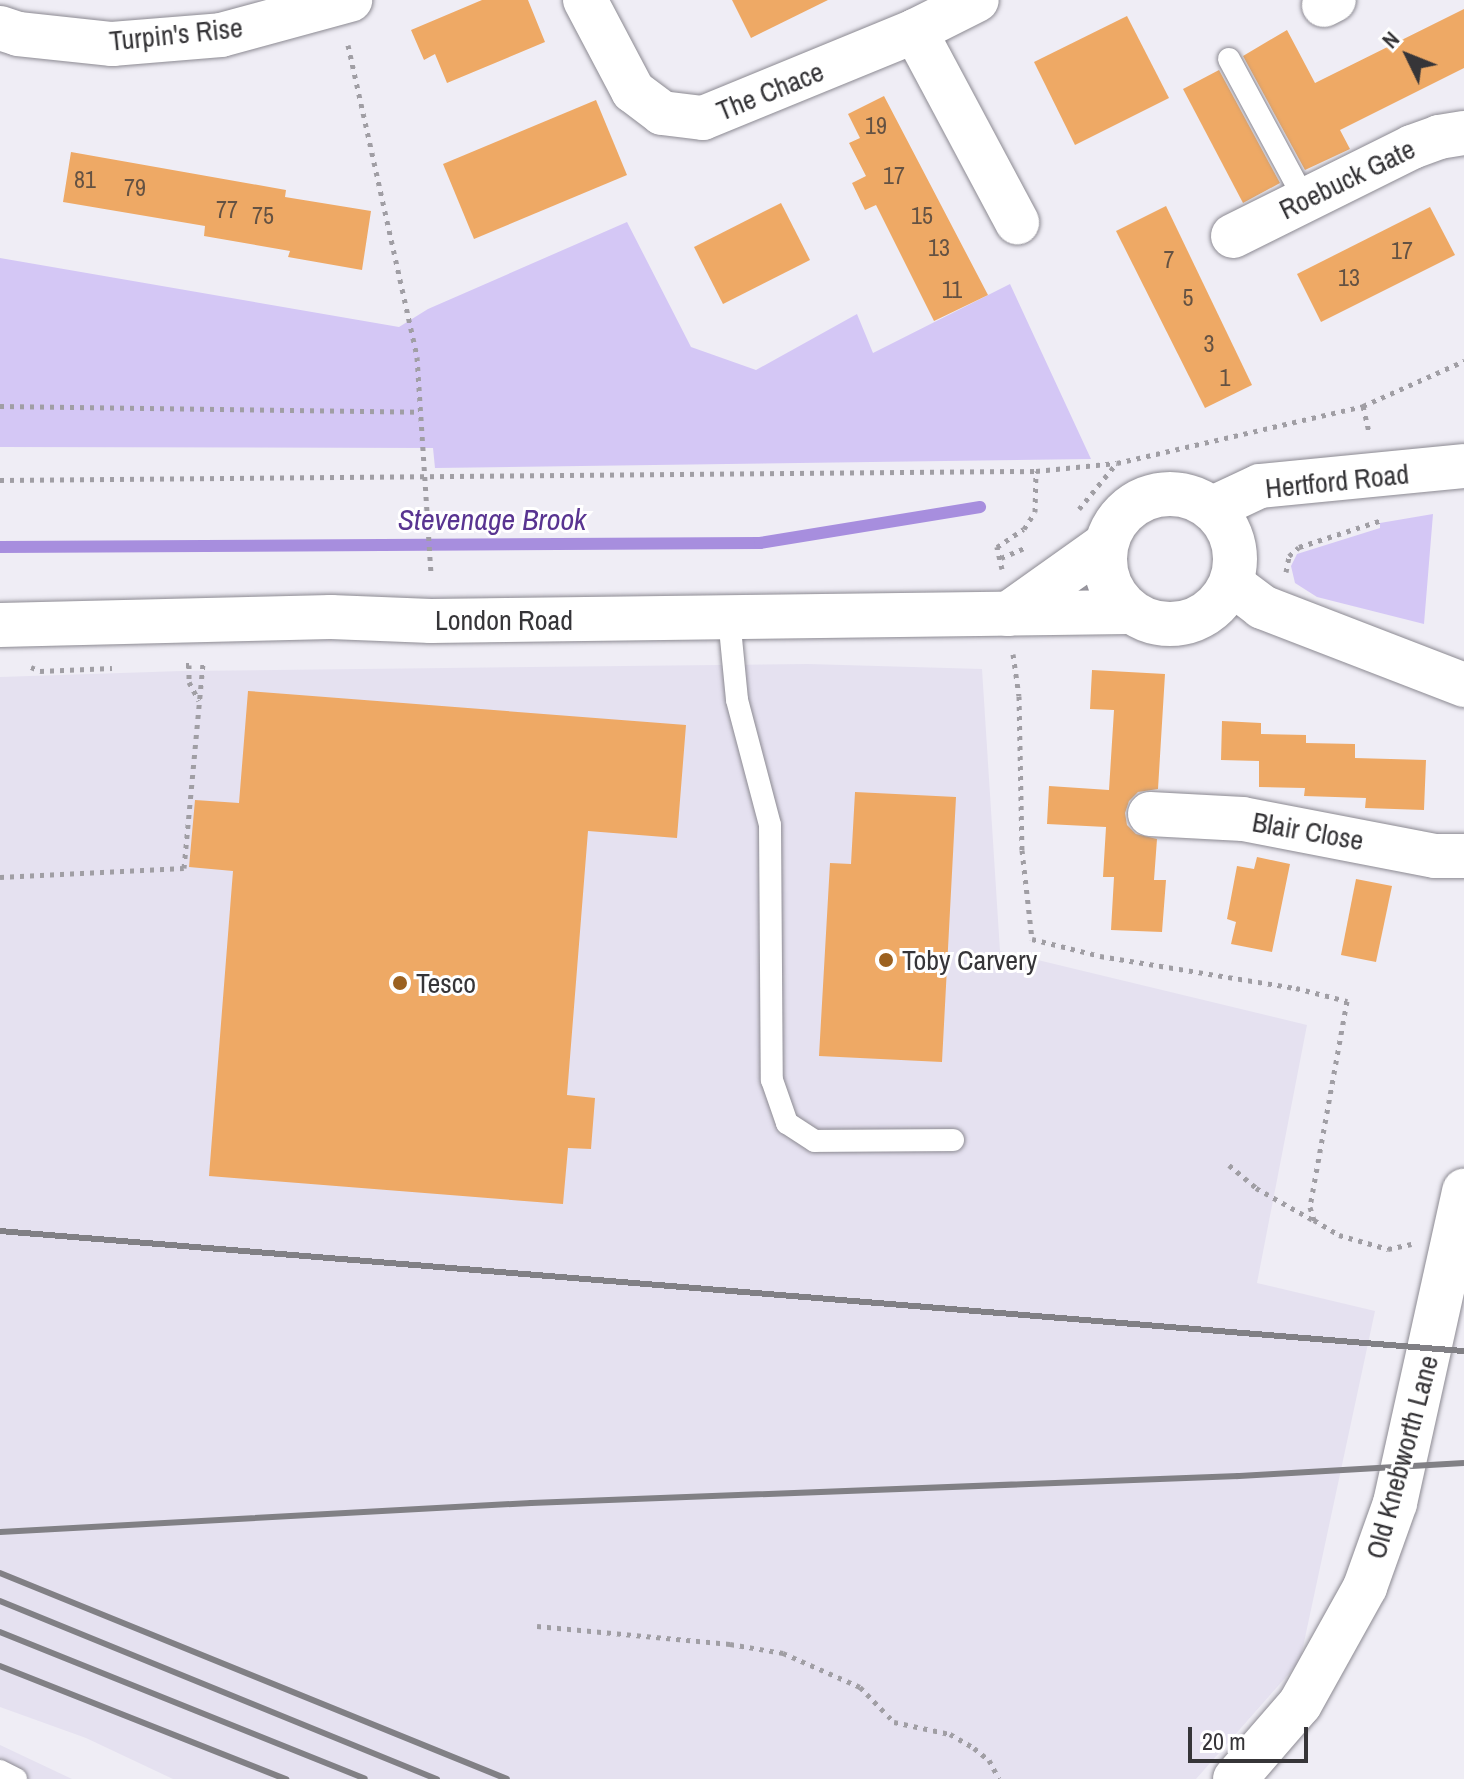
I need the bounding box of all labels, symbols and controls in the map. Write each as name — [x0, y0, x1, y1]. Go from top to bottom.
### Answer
street label: Turpin's Rise — [108, 10, 244, 58]
north arrow — [1368, 16, 1448, 96]
text: N — [1375, 25, 1406, 55]
street label: The Chace — [712, 54, 828, 128]
house number: 19 — [865, 112, 887, 140]
street label: Roebuck Gate — [1274, 132, 1420, 226]
house number: 17 — [883, 162, 905, 190]
house number: 81 — [74, 166, 96, 194]
house number: 79 — [124, 174, 146, 202]
house number: 77 — [216, 196, 238, 224]
house number: 75 — [252, 202, 274, 230]
house number: 15 — [911, 202, 933, 230]
house number: 13 — [928, 234, 950, 262]
house number: 17 — [1391, 237, 1413, 265]
house number: 7 — [1164, 246, 1174, 274]
house number: 13 — [1338, 264, 1360, 292]
house number: 11 — [942, 276, 962, 304]
house number: 5 — [1183, 284, 1193, 312]
house number: 3 — [1204, 330, 1214, 358]
house number: 1 — [1220, 364, 1230, 392]
street label: Hertford Road — [1264, 457, 1410, 505]
water label: Stevenage Brook — [398, 501, 586, 537]
street label: London Road — [435, 603, 573, 637]
street label: Blair Close — [1250, 805, 1366, 857]
place label: Toby Carvery — [902, 943, 1037, 977]
marker: Toby Carvery — [877, 951, 895, 969]
place label: Tesco — [416, 966, 476, 1000]
marker: Tesco — [391, 974, 409, 992]
street label: Old Knebworth Lane — [1359, 1352, 1445, 1562]
scale bar — [1192, 1711, 1312, 1761]
text: 20 m — [1202, 1725, 1246, 1757]

